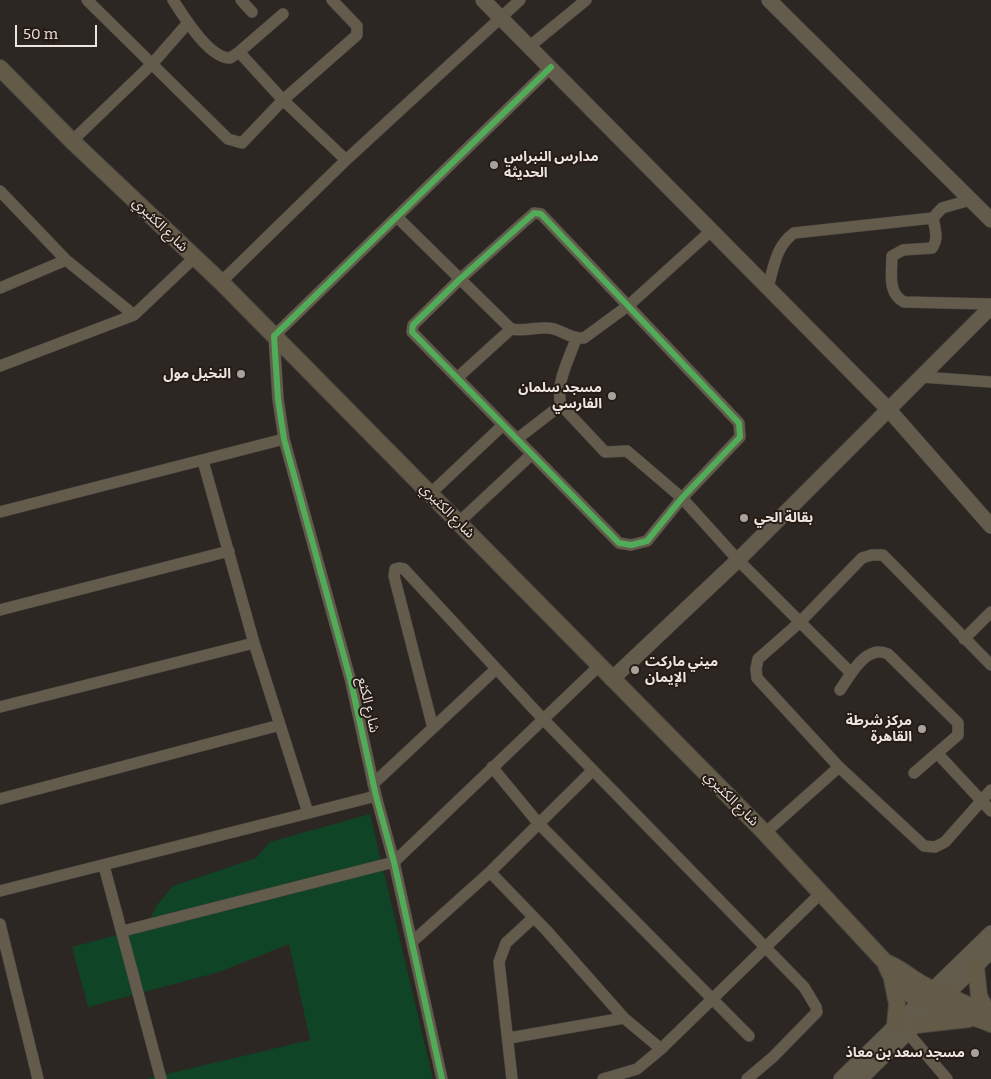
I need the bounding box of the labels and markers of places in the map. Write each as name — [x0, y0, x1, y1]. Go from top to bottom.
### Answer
place label: مدارس النبراس الحديثة — [504, 149, 599, 182]
marker: مدارس النبراس الحديثة — [488, 159, 500, 171]
place label: النخيل مول — [163, 366, 231, 382]
marker: النخيل مول — [235, 368, 247, 380]
place label: مسجد سلمان الفارسي — [518, 380, 602, 412]
marker: مسجد سلمان الفارسي — [606, 390, 618, 402]
place label: بقالة الحي — [754, 510, 813, 526]
marker: بقالة الحي — [738, 512, 750, 524]
place label: ميني ماركت الإيمان — [645, 654, 718, 686]
marker: ميني ماركت الإيمان — [629, 664, 641, 676]
place label: مركز شرطة القاهرة — [846, 713, 912, 746]
marker: مركز شرطة القاهرة — [916, 723, 928, 735]
place label: مسجد سعد بن معاذ — [846, 1045, 965, 1061]
marker: مسجد سعد بن معاذ — [969, 1047, 981, 1059]

